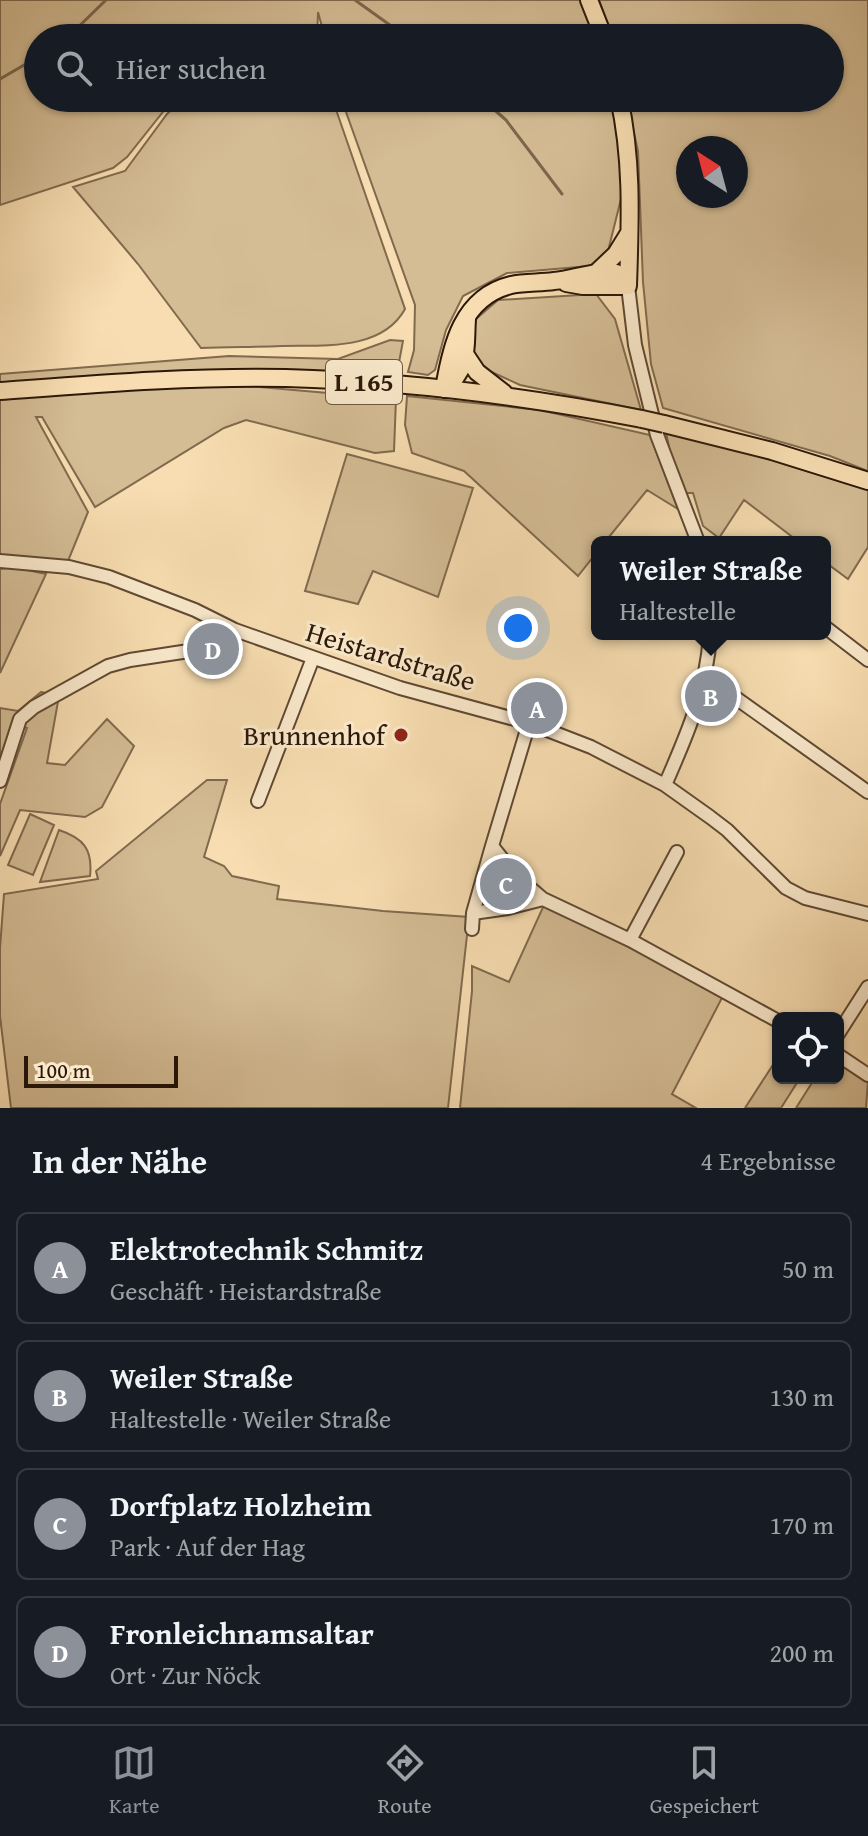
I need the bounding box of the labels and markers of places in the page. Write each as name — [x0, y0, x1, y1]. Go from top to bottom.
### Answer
pin: D — [187, 619, 239, 679]
pin: B — [685, 666, 737, 726]
pin: A — [511, 678, 563, 738]
place label: Brunnenhof — [243, 714, 388, 755]
marker: Brunnenhof — [392, 726, 410, 744]
pin: C — [480, 854, 532, 914]

